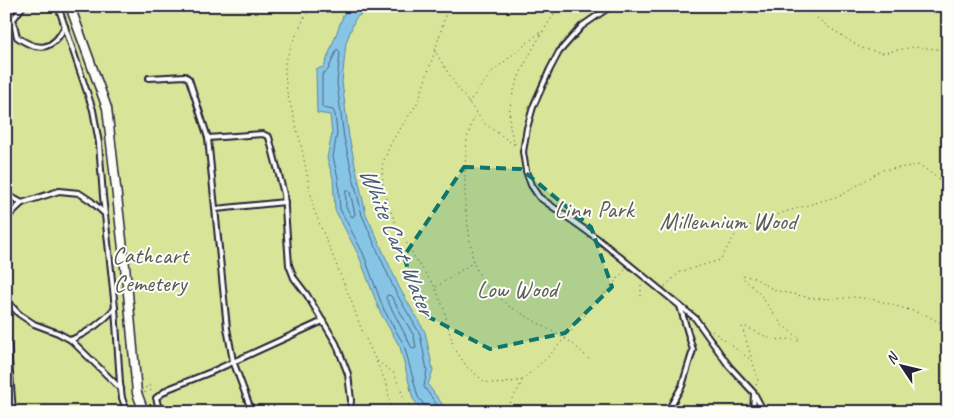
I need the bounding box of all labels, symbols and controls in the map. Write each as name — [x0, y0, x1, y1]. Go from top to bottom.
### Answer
water label: White Cart Water — [352, 162, 444, 323]
park label: Linn Park — [554, 194, 636, 224]
park label: Millennium Wood — [659, 206, 800, 236]
park label: Cathcart Cemetery — [112, 240, 190, 298]
park label: Low Wood — [477, 274, 561, 304]
north arrow — [876, 340, 926, 390]
text: N — [882, 348, 903, 367]

